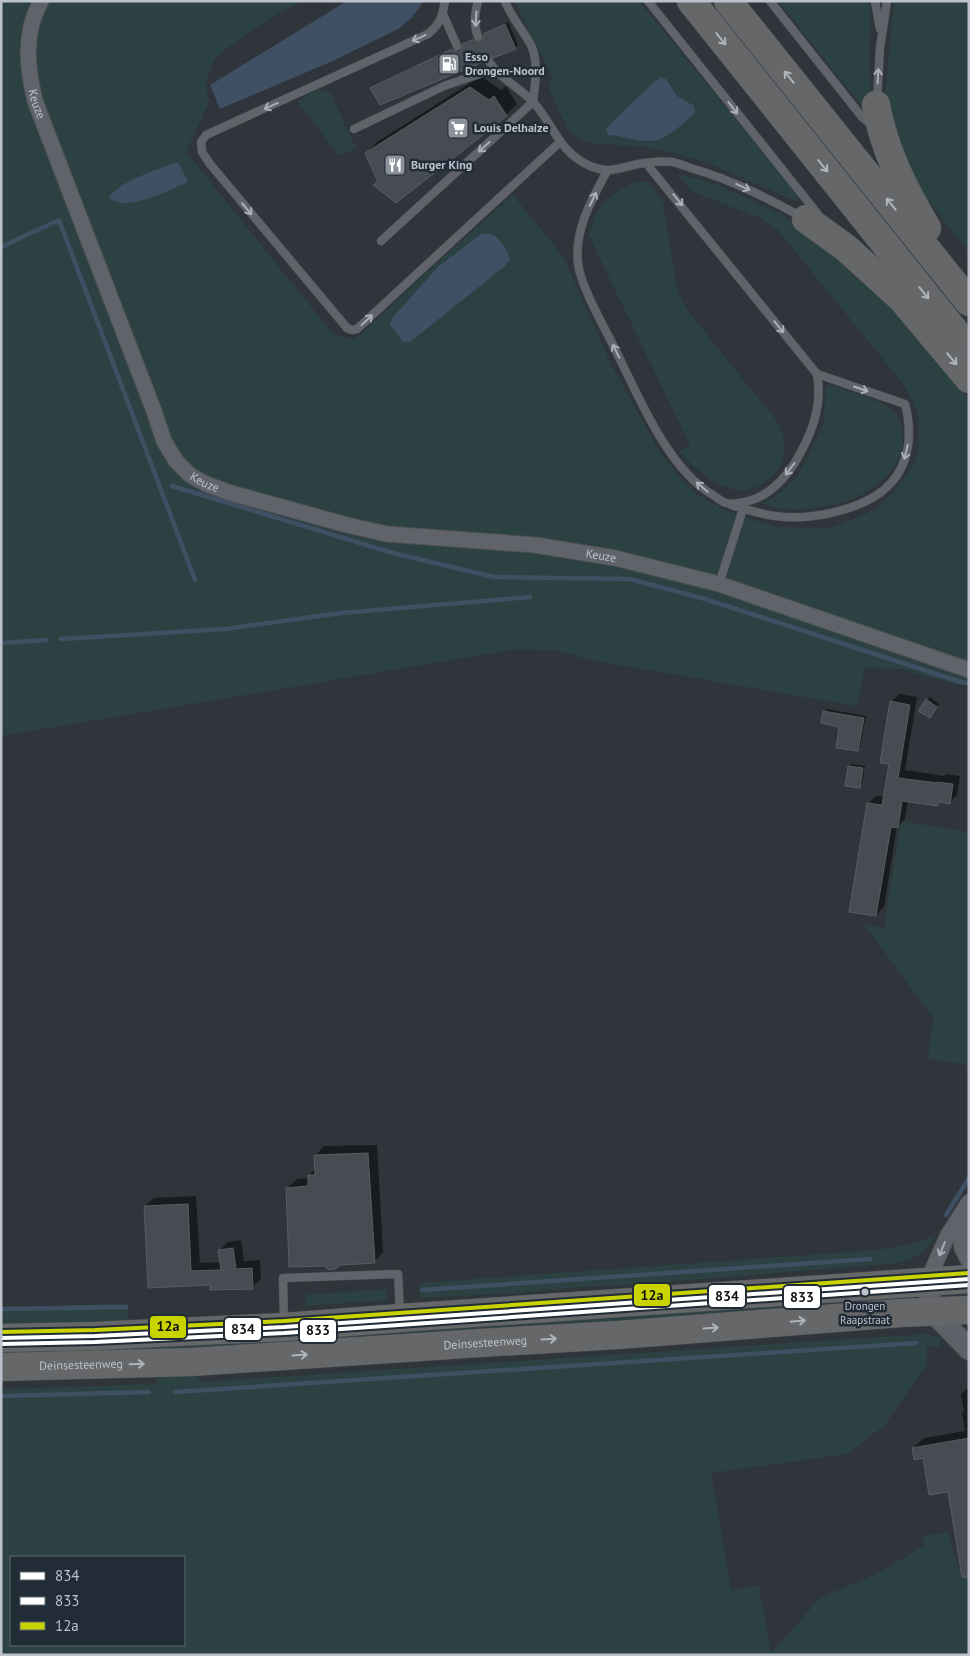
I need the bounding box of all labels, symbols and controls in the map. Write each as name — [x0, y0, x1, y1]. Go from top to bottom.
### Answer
one-way arrow — [471, 11, 480, 27]
one-way arrow — [716, 33, 727, 46]
one-way arrow — [412, 34, 427, 44]
place label: Esso Drongen-Noord — [465, 49, 545, 78]
fuel station icon: Esso Drongen-Noord — [437, 52, 461, 76]
one-way arrow — [874, 69, 883, 85]
one-way arrow — [783, 71, 794, 84]
street label: Keuze — [26, 88, 49, 121]
one-way arrow — [264, 101, 279, 111]
one-way arrow — [728, 101, 738, 115]
supermarket icon: Louis Delhaize — [446, 116, 470, 140]
place label: Louis Delhaize — [474, 120, 549, 135]
one-way arrow — [478, 141, 491, 153]
restaurant icon: Burger King — [383, 153, 407, 177]
place label: Burger King — [411, 157, 472, 172]
one-way arrow — [817, 159, 828, 172]
one-way arrow — [735, 182, 750, 192]
one-way arrow — [588, 192, 598, 207]
one-way arrow — [672, 193, 683, 206]
one-way arrow — [885, 198, 896, 211]
one-way arrow — [242, 202, 253, 215]
one-way arrow — [919, 286, 930, 299]
one-way arrow — [361, 314, 374, 326]
one-way arrow — [774, 320, 785, 333]
one-way arrow — [611, 344, 620, 359]
one-way arrow — [947, 352, 958, 365]
one-way arrow — [853, 385, 869, 395]
one-way arrow — [901, 444, 910, 460]
one-way arrow — [784, 462, 795, 475]
street label: Keuze — [188, 469, 221, 495]
one-way arrow — [695, 481, 708, 493]
street label: Keuze — [585, 545, 617, 565]
one-way arrow — [937, 1241, 947, 1256]
line badge: 12a — [633, 1283, 671, 1307]
line badge: 834 — [708, 1284, 746, 1308]
line badge: 833 — [783, 1285, 821, 1309]
text: 12a — [641, 1286, 663, 1304]
text: 834 — [715, 1287, 739, 1305]
marker: Drongen Raapstraat — [860, 1287, 870, 1297]
text: 833 — [790, 1288, 814, 1306]
place label: Drongen Raapstraat — [840, 1299, 890, 1327]
line badge: 12a — [149, 1315, 187, 1339]
text: 12a — [157, 1317, 179, 1335]
line badge: 834 — [224, 1317, 262, 1341]
one-way arrow — [789, 1317, 805, 1326]
line badge: 833 — [299, 1319, 337, 1343]
text: 834 — [231, 1320, 255, 1338]
text: 833 — [306, 1321, 330, 1339]
one-way arrow — [703, 1324, 719, 1333]
street label: Deinsesteenweg — [443, 1332, 527, 1352]
one-way arrow — [541, 1335, 557, 1344]
one-way arrow — [291, 1351, 307, 1360]
street label: Deinsesteenweg — [39, 1356, 123, 1373]
one-way arrow — [129, 1359, 145, 1369]
legend — [10, 1556, 185, 1646]
text: 834 — [55, 1566, 80, 1585]
text: 833 — [55, 1591, 80, 1610]
text: 12a — [55, 1616, 79, 1635]

